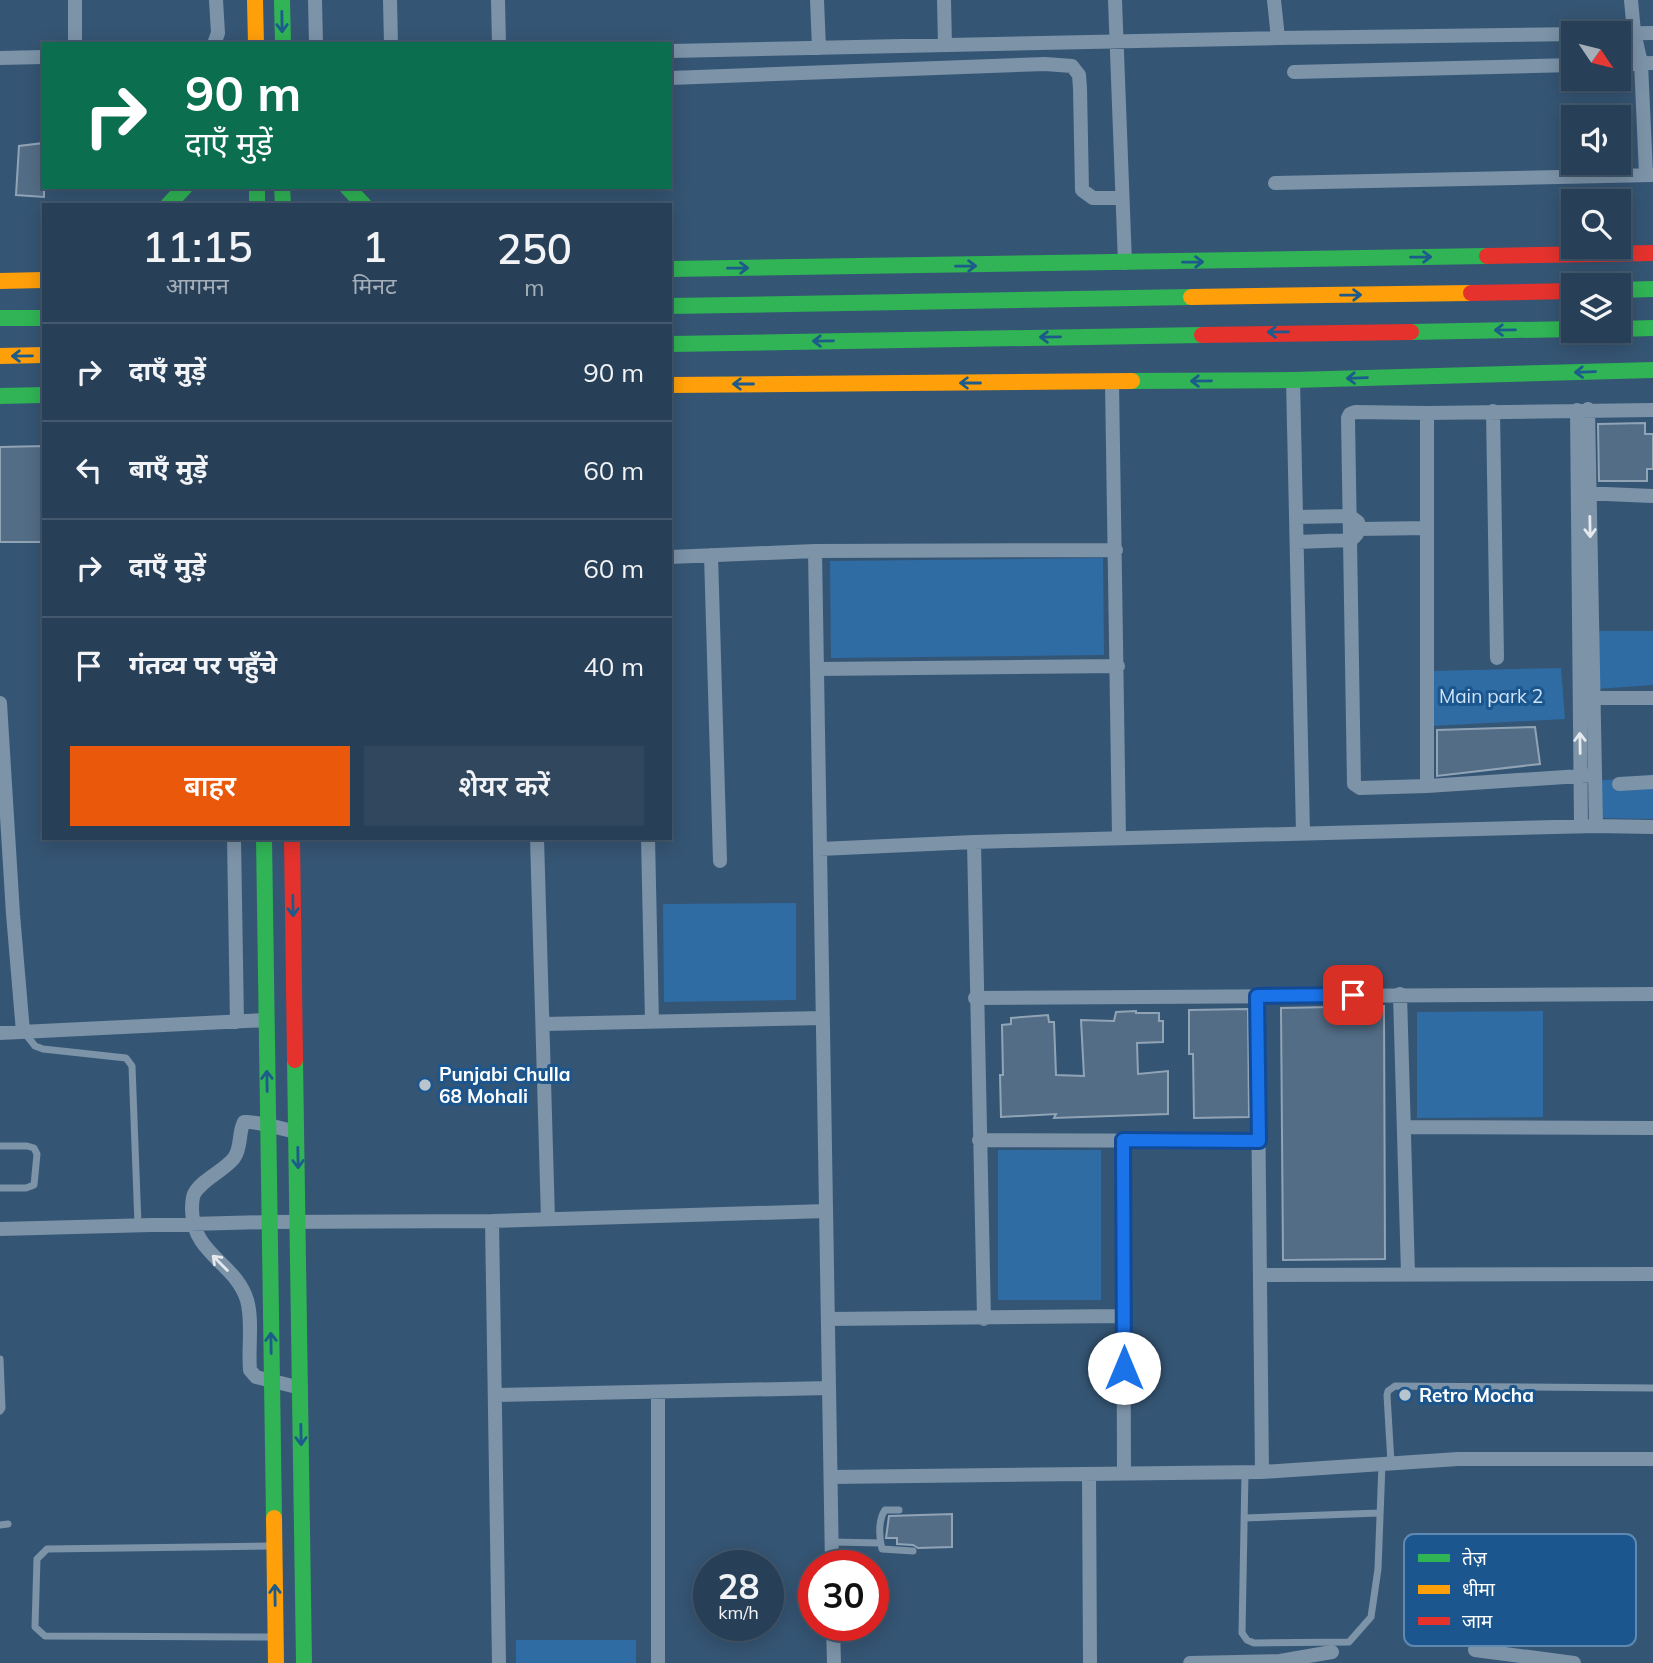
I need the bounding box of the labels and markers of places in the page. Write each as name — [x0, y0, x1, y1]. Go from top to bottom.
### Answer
pin — [1323, 965, 1383, 1025]
place label: Punjabi Chulla 68 Mohali — [439, 1062, 570, 1108]
marker: Punjabi Chulla 68 Mohali — [417, 1077, 433, 1093]
place label: Retro Mocha — [1419, 1383, 1534, 1407]
marker: Retro Mocha — [1397, 1387, 1413, 1403]

